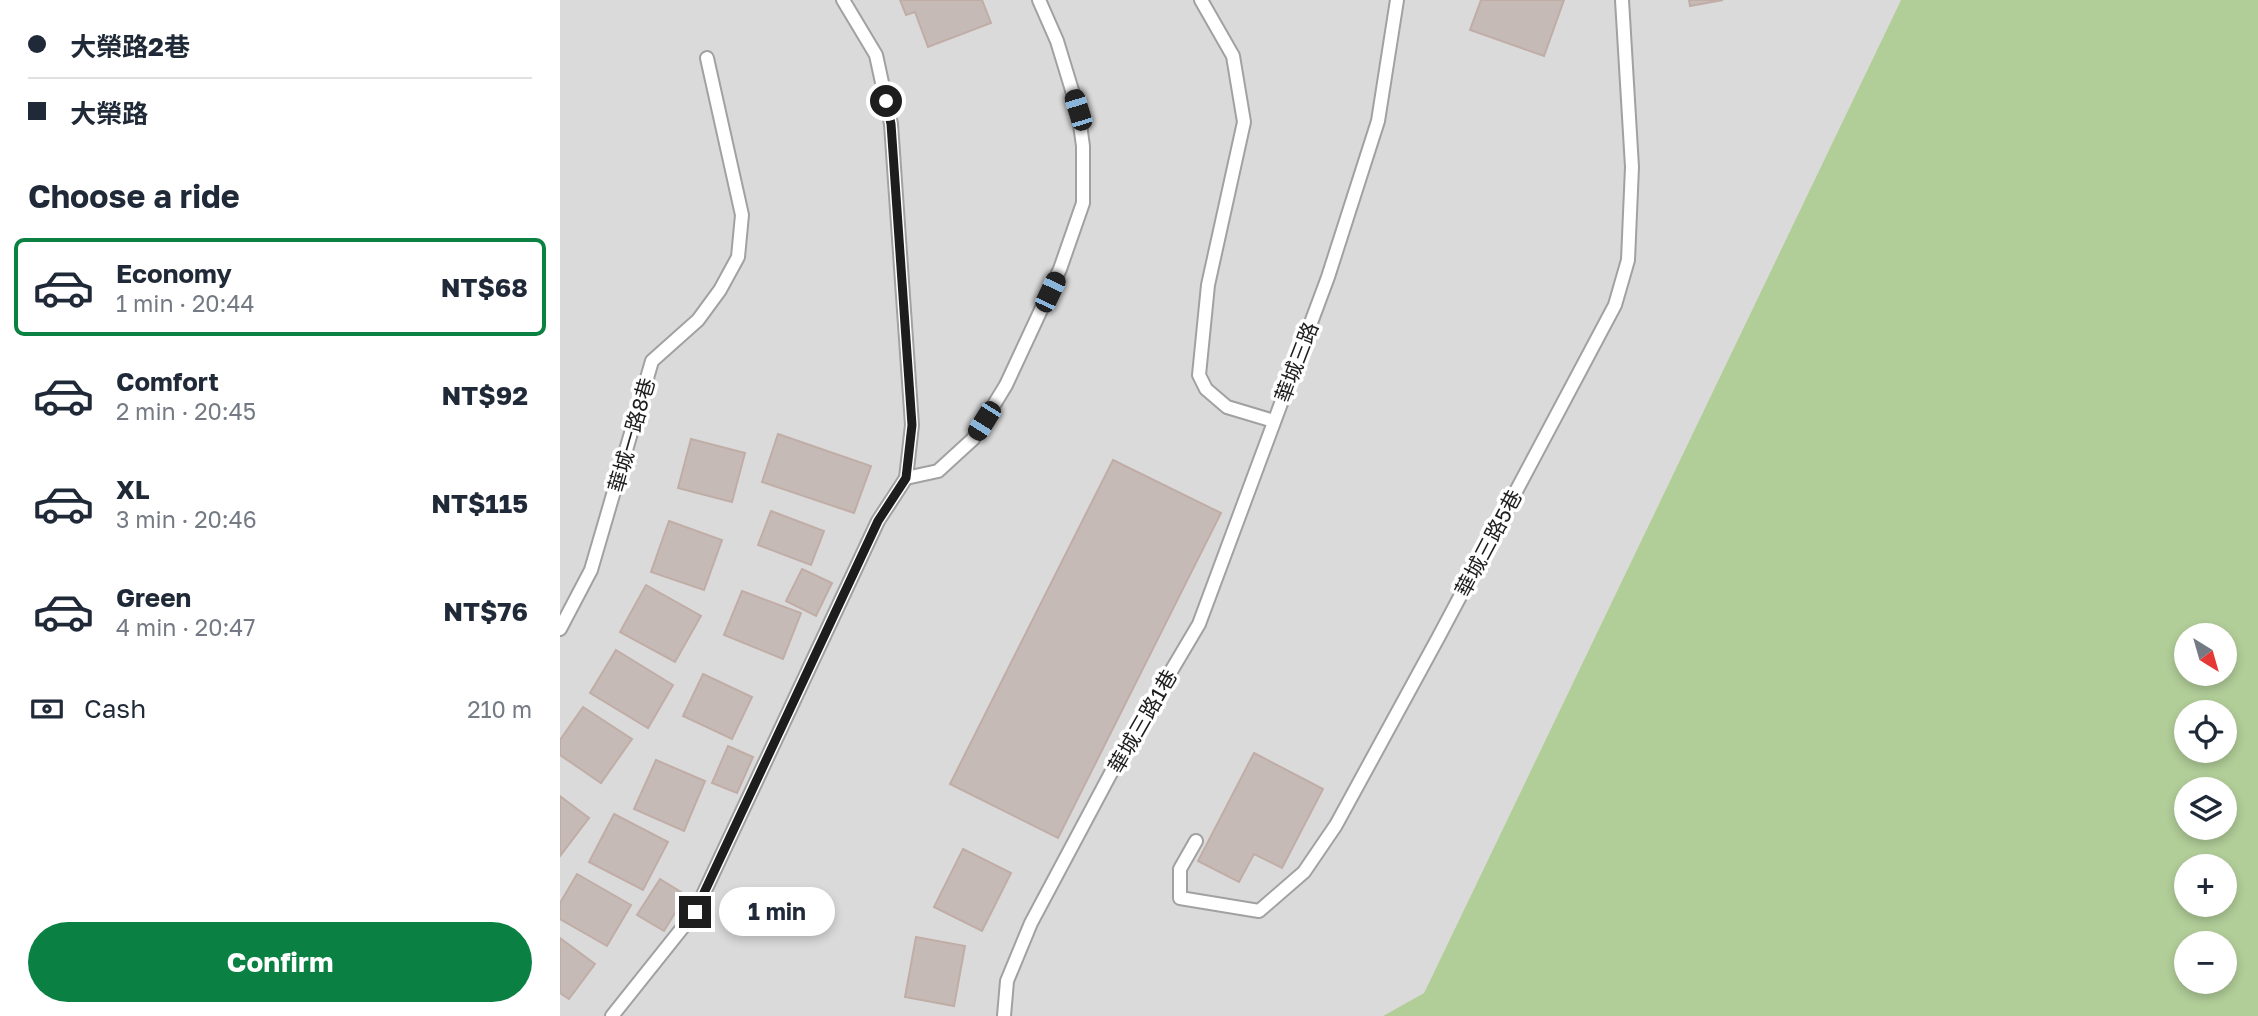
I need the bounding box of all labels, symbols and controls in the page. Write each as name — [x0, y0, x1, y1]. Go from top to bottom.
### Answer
text: 大榮路2巷 — [70, 31, 190, 62]
route start — [870, 85, 902, 117]
car — [1062, 87, 1095, 133]
text: 大榮路 — [70, 98, 148, 129]
text: Choose a ride — [28, 177, 240, 215]
icon: car — [32, 256, 95, 319]
text: Economy — [116, 258, 232, 289]
car — [1032, 269, 1069, 315]
text: NT$68 — [441, 272, 528, 303]
text: 1 min · 20:44 — [116, 289, 255, 317]
street label: 華城三路 — [1269, 318, 1323, 406]
icon: car — [32, 364, 95, 427]
text: Comfort — [116, 366, 219, 397]
street label: 華城一路8巷 — [602, 375, 660, 495]
text: NT$92 — [442, 380, 528, 411]
text: 2 min · 20:45 — [116, 397, 256, 425]
car — [964, 398, 1005, 444]
icon: car — [32, 472, 95, 535]
text: XL — [116, 474, 150, 505]
street label: 華城三路5巷 — [1449, 485, 1527, 601]
text: NT$115 — [431, 488, 528, 519]
text: 3 min · 20:46 — [116, 505, 257, 533]
icon: car — [32, 580, 95, 643]
text: Green — [116, 582, 191, 613]
text: NT$76 — [443, 596, 528, 627]
text: 4 min · 20:47 — [116, 613, 256, 641]
north arrow — [2174, 623, 2236, 686]
map controls — [2174, 623, 2237, 994]
street label: 華城三路1巷 — [1102, 665, 1182, 777]
icon: cash — [28, 690, 66, 728]
text: Cash — [84, 693, 146, 724]
text: 210 m — [467, 695, 532, 723]
button: locate — [2174, 700, 2237, 763]
button: layers — [2174, 777, 2237, 840]
button: + — [2174, 854, 2237, 917]
callout: 1 min — [720, 888, 835, 936]
route end — [679, 896, 711, 928]
text: 1 min — [748, 897, 806, 925]
button: Confirm — [28, 922, 532, 1002]
button: − — [2174, 931, 2237, 994]

